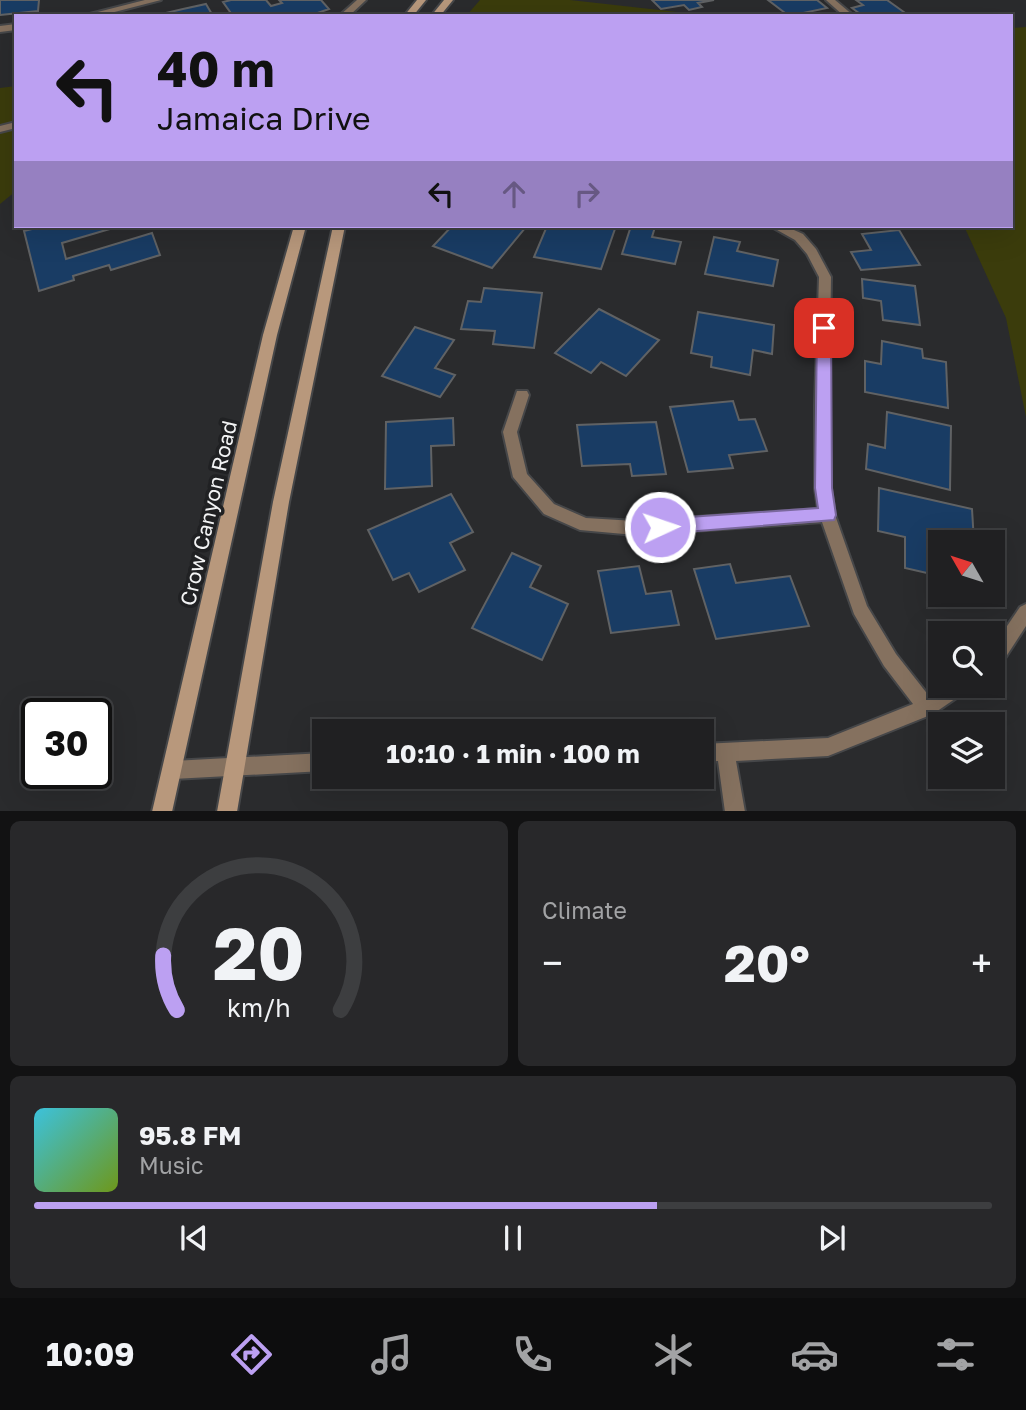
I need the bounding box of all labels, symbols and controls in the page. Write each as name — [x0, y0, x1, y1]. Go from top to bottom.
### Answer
text: 40 m — [157, 39, 275, 98]
icon: left — [42, 42, 133, 133]
text: Jamaica Drive — [157, 99, 371, 137]
icon: left — [422, 175, 460, 213]
icon: ahead — [495, 175, 533, 213]
icon: right — [568, 175, 606, 213]
pin — [794, 298, 854, 358]
icon: arrive — [805, 309, 843, 347]
street label: Crow Canyon Road — [174, 418, 242, 608]
position arrow — [623, 490, 697, 564]
north arrow — [928, 530, 1004, 607]
map controls — [928, 530, 1005, 789]
button: search — [928, 621, 1005, 698]
speed limit sign: 30 — [21, 698, 112, 789]
button: layers — [928, 712, 1005, 789]
text: 10:10 · 1 min · 100 m — [386, 738, 640, 769]
text: Climate — [542, 896, 627, 924]
text: 20 — [213, 909, 305, 996]
text: 20° — [724, 931, 810, 993]
text: − — [542, 940, 563, 985]
text: + — [971, 940, 992, 985]
text: km/h — [227, 991, 291, 1022]
text: 95.8 FM — [139, 1120, 241, 1151]
text: Music — [139, 1151, 204, 1179]
icon: previous — [175, 1219, 213, 1257]
icon: pause — [494, 1219, 532, 1257]
icon: next — [813, 1219, 851, 1257]
icon: directions — [227, 1330, 276, 1379]
icon: music — [367, 1330, 416, 1379]
icon: phone — [508, 1330, 557, 1379]
icon: climate — [649, 1330, 698, 1379]
icon: car — [790, 1330, 839, 1379]
icon: filters — [931, 1330, 980, 1379]
text: 10:09 — [46, 1335, 135, 1373]

